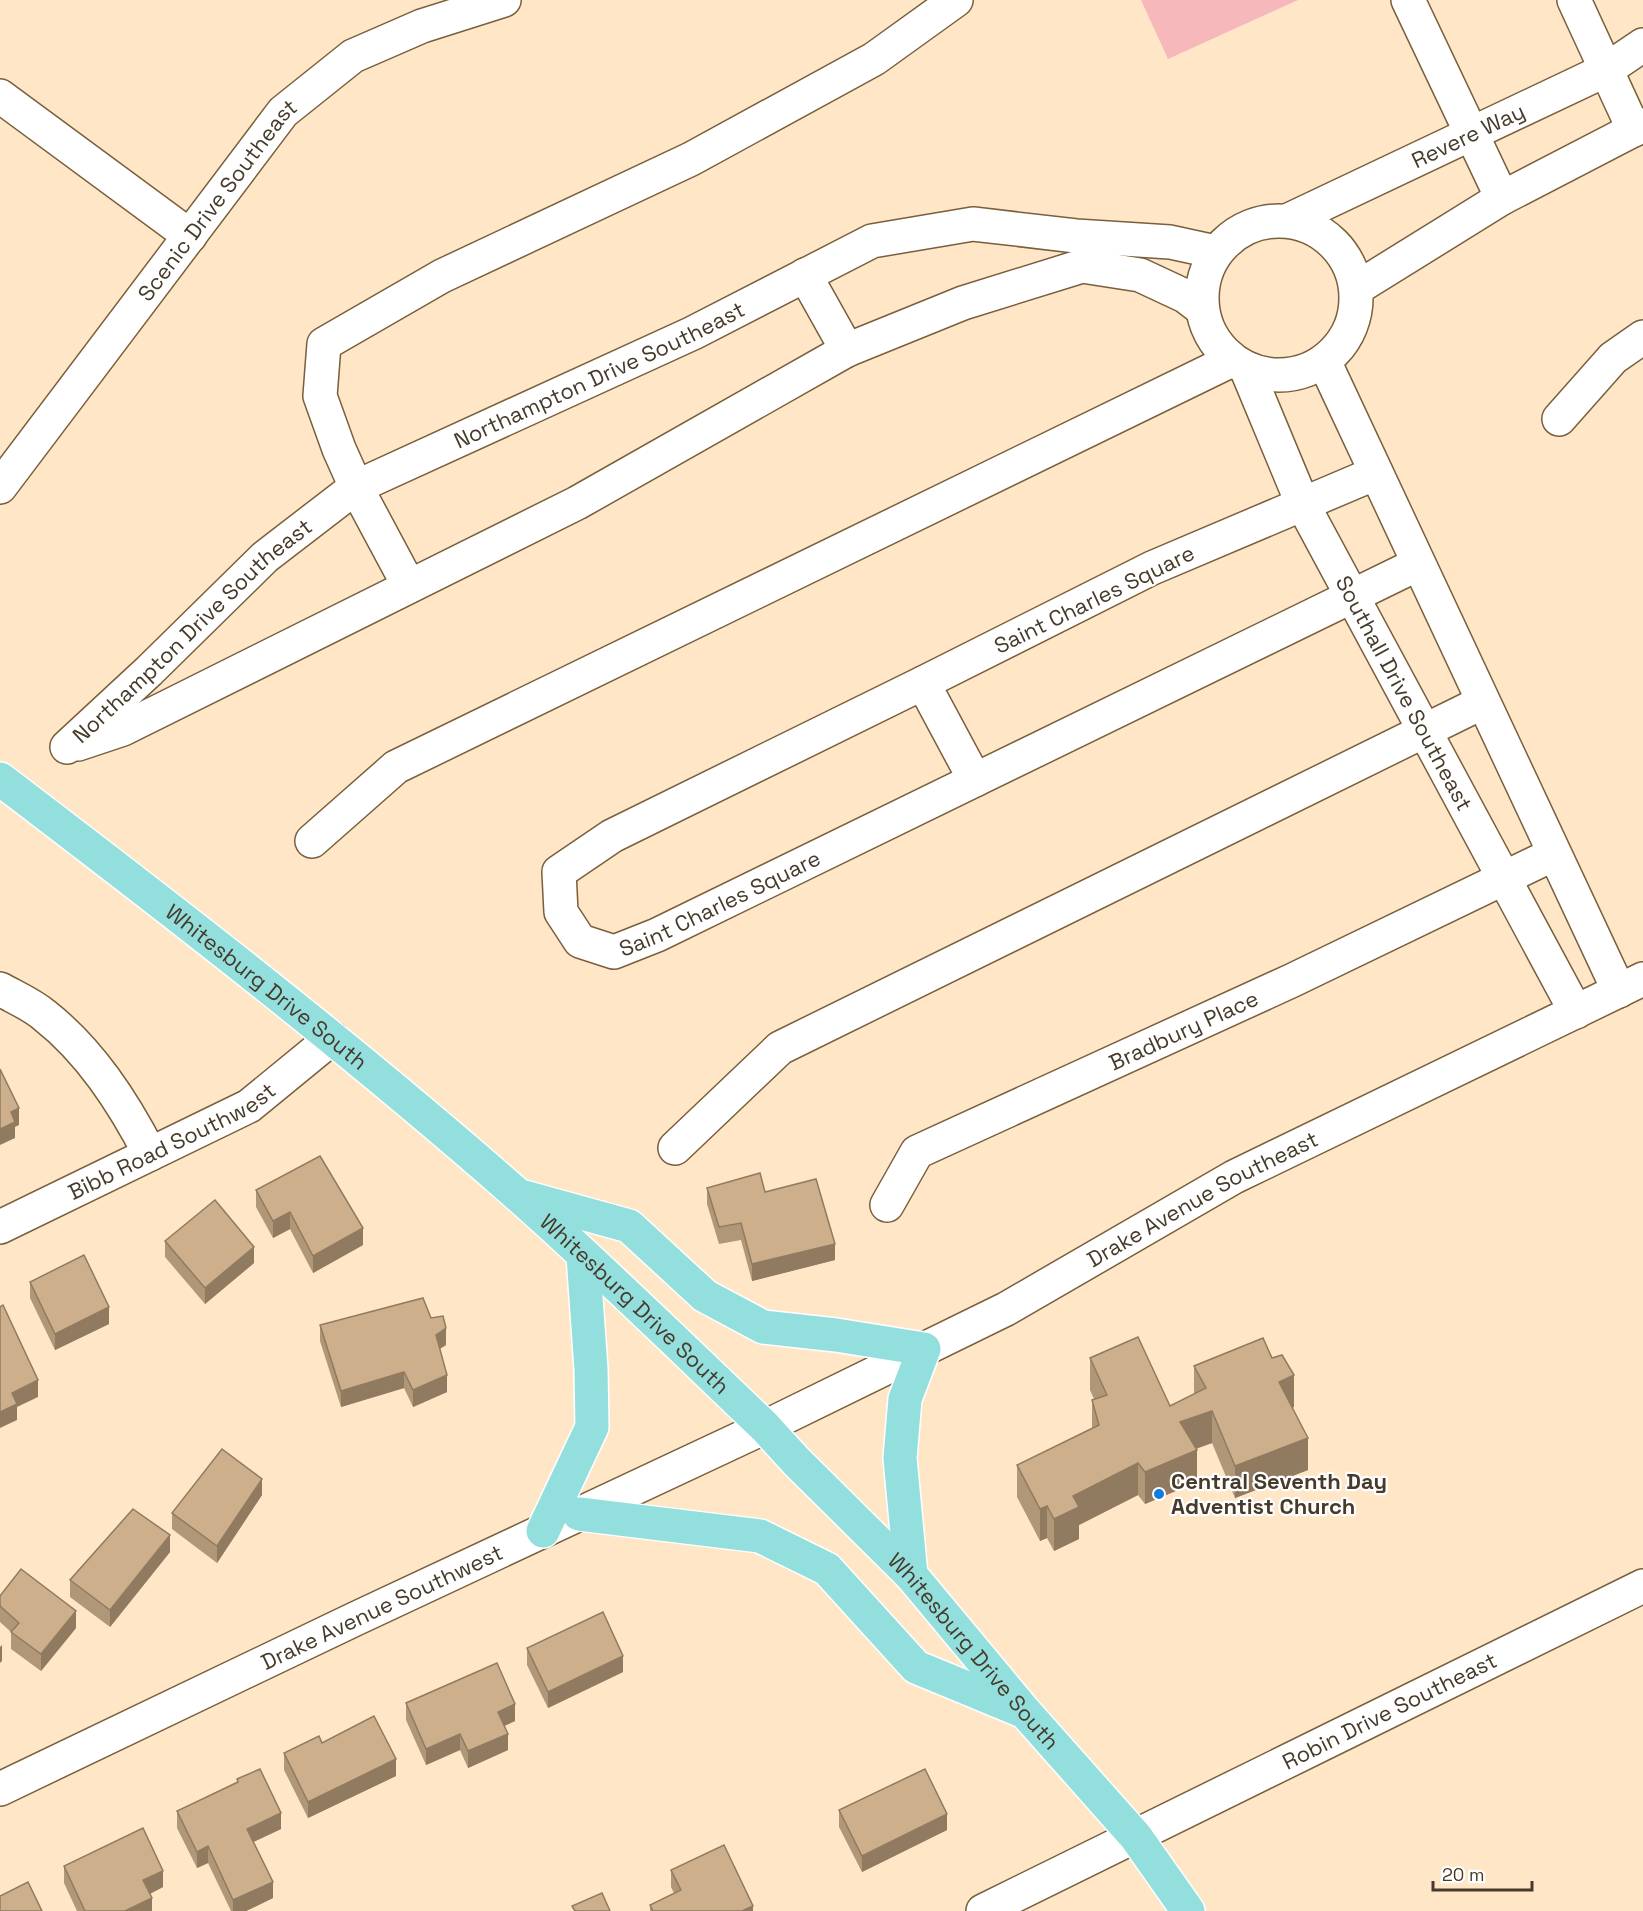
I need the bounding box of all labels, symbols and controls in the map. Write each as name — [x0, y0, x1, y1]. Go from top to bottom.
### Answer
street label: Scenic Drive Southeast — [131, 93, 302, 307]
street label: Revere Way — [1407, 97, 1529, 174]
street label: Northampton Drive Southeast — [449, 295, 749, 454]
street label: Northampton Drive Southeast — [66, 512, 317, 749]
street label: Saint Charles Square — [989, 538, 1199, 660]
street label: Southall Drive Southeast — [1330, 571, 1479, 815]
street label: Saint Charles Square — [615, 844, 825, 963]
street label: Whitesburg Drive South — [160, 898, 373, 1076]
street label: Bradbury Place — [1104, 984, 1263, 1076]
street label: Bibb Road Southwest — [63, 1076, 281, 1206]
street label: Drake Avenue Southeast — [1082, 1124, 1323, 1273]
street label: Whitesburg Drive South — [534, 1207, 736, 1400]
place label: Central Seventh Day Adventist Church — [1171, 1467, 1387, 1520]
marker: Central Seventh Day Adventist Church — [1152, 1487, 1166, 1501]
street label: Drake Avenue Southwest — [256, 1538, 507, 1676]
street label: Whitesburg Drive South — [882, 1546, 1066, 1755]
street label: Robin Drive Southeast — [1277, 1646, 1501, 1776]
scale bar — [1433, 1854, 1532, 1892]
text: 20 m — [1442, 1863, 1485, 1886]

